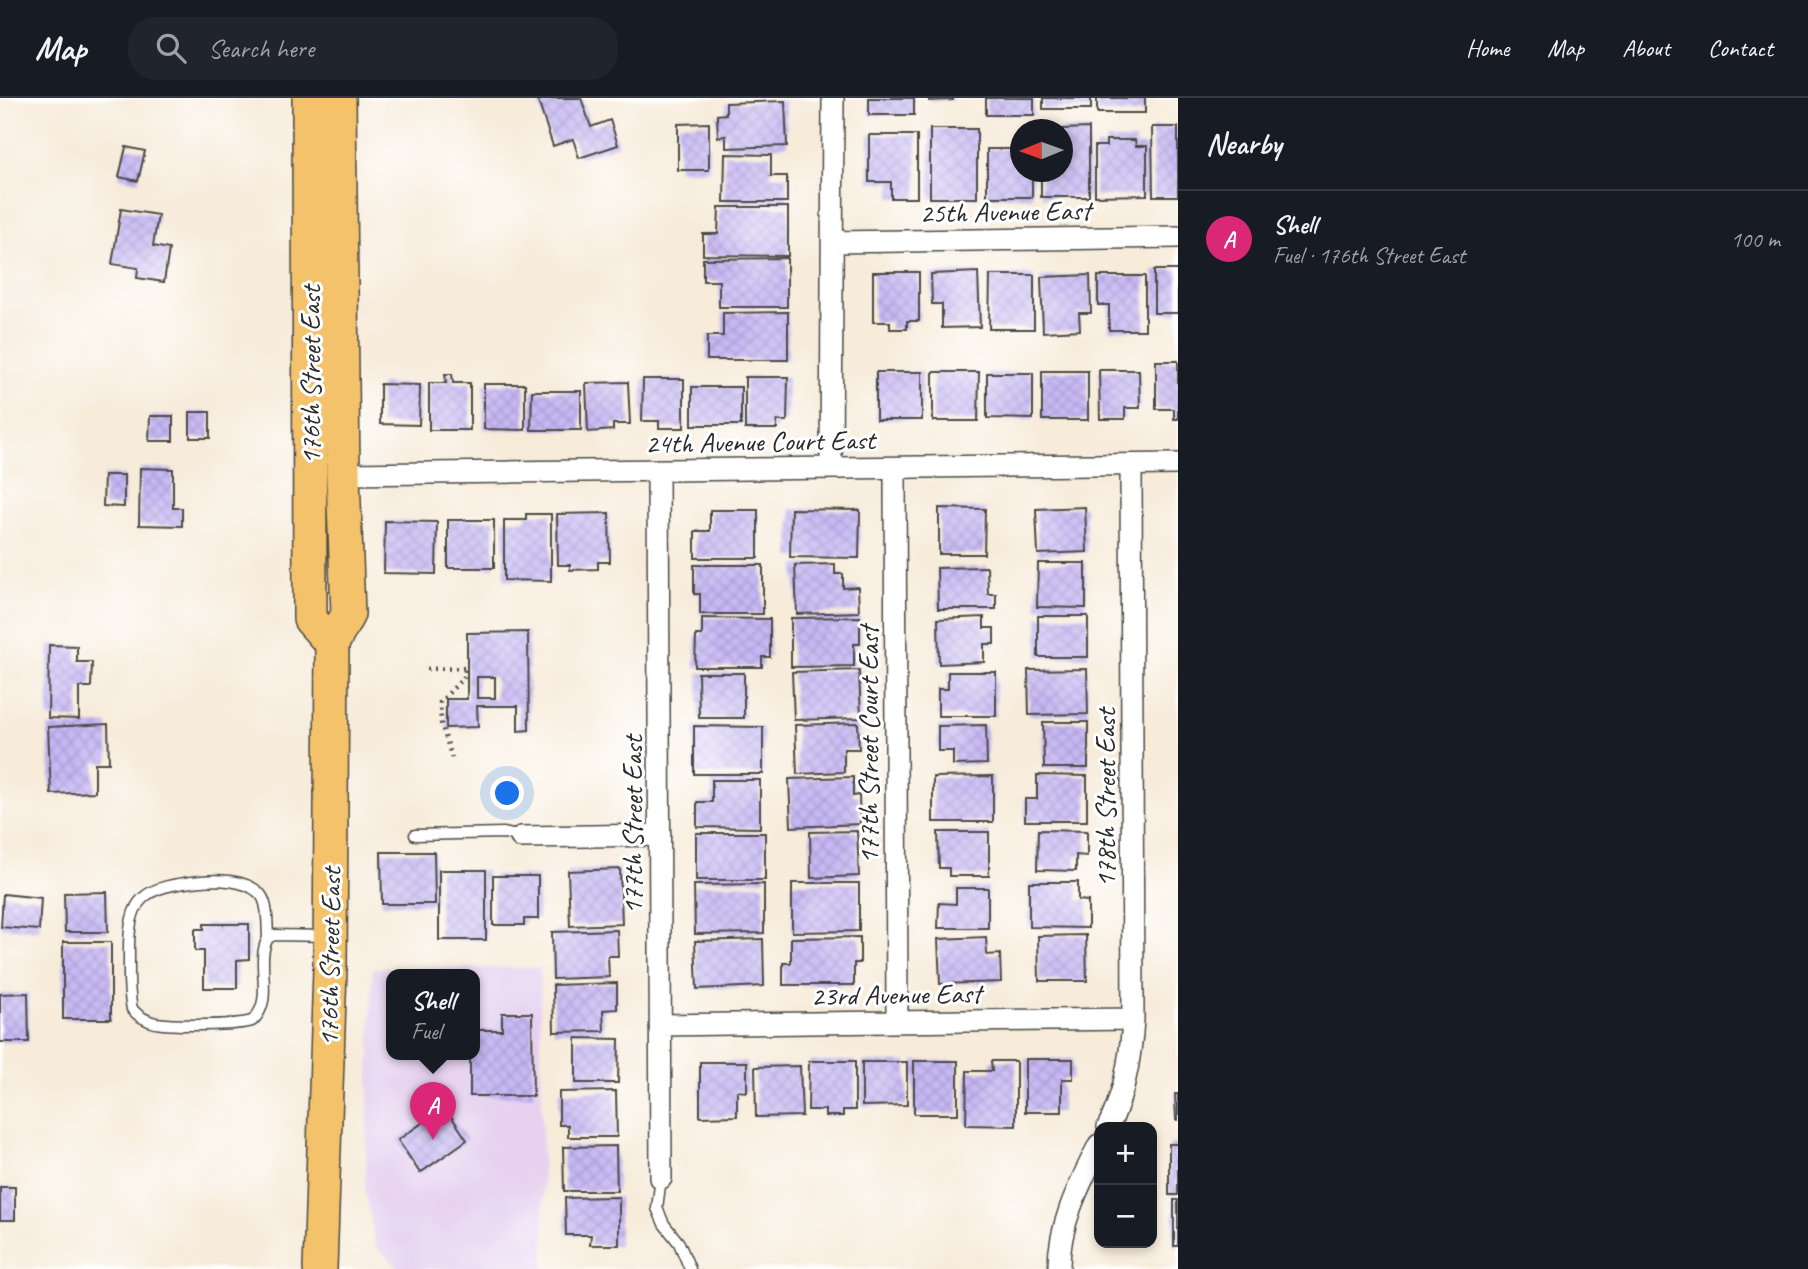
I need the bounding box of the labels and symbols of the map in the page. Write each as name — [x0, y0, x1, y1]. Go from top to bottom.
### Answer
north arrow — [1010, 119, 1073, 182]
street label: 25th Avenue East — [919, 192, 1095, 230]
street label: 176th Street East — [293, 283, 328, 464]
street label: 24th Avenue Court East — [645, 422, 878, 461]
street label: 177th Street Court East — [851, 622, 886, 864]
street label: 178th Street East — [1088, 706, 1123, 887]
street label: 177th Street East — [615, 733, 650, 914]
your location — [490, 776, 524, 810]
street label: 176th Street East — [310, 865, 349, 1047]
street label: 23rd Avenue East — [811, 975, 985, 1013]
pin: A — [410, 1082, 456, 1140]

